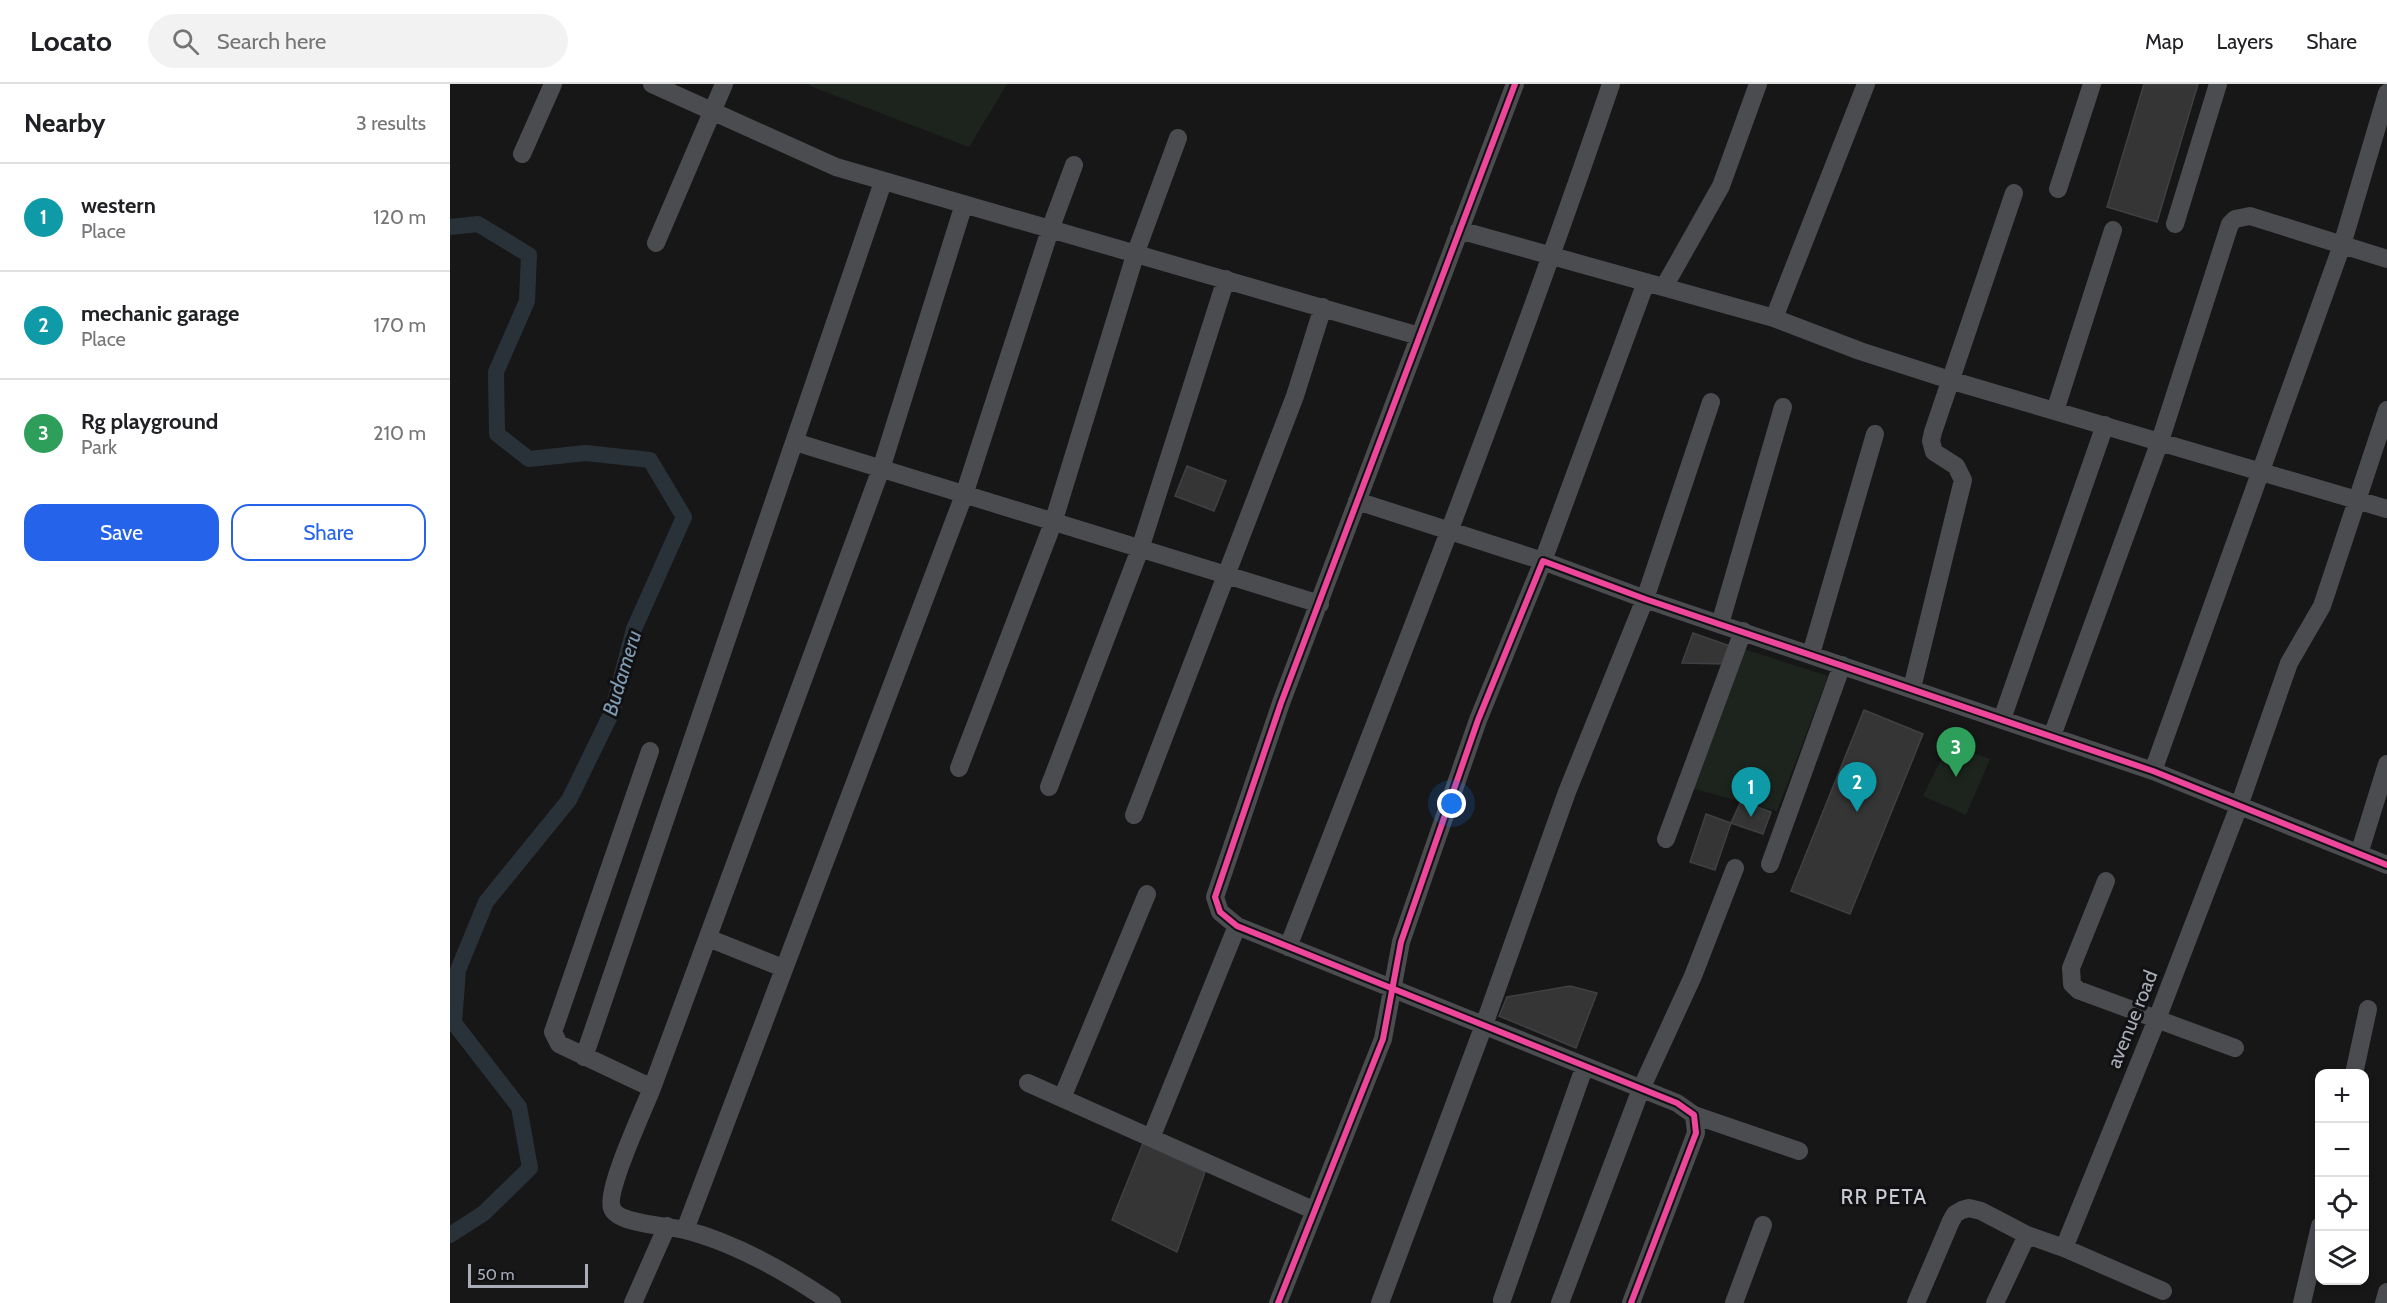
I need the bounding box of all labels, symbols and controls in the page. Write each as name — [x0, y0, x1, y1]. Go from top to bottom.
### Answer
search box — [148, 14, 568, 68]
text: Locato — [30, 24, 112, 58]
icon: search — [169, 25, 202, 58]
text: Search here — [217, 28, 326, 55]
text: Map — [2145, 29, 2184, 54]
text: Layers — [2217, 29, 2273, 54]
text: Share — [2306, 29, 2357, 54]
text: Nearby — [24, 107, 105, 139]
text: 3 results — [356, 111, 426, 135]
text: western — [81, 192, 156, 219]
text: 1 — [40, 205, 47, 229]
text: 120 m — [373, 205, 426, 229]
text: Place — [81, 219, 126, 243]
text: mechanic garage — [81, 300, 239, 327]
text: 2 — [38, 313, 49, 337]
text: 170 m — [374, 313, 426, 337]
text: Place — [81, 327, 126, 351]
text: Rg playground — [81, 408, 218, 435]
text: 3 — [38, 421, 49, 445]
text: 210 m — [373, 421, 426, 445]
text: Park — [81, 435, 117, 459]
button: Save — [24, 504, 219, 561]
button: Share — [231, 504, 426, 561]
water label: Budameru — [597, 627, 646, 718]
pin: 3 — [1936, 728, 1976, 777]
pin: 2 — [1838, 762, 1876, 812]
pin: 1 — [1732, 768, 1770, 817]
your location — [1437, 789, 1466, 818]
street label: avenue road — [2102, 967, 2162, 1071]
map controls — [2315, 1069, 2369, 1285]
button: + — [2315, 1069, 2369, 1123]
button: − — [2315, 1123, 2369, 1177]
button: locate — [2315, 1177, 2369, 1231]
district label: RR PETA — [1840, 1184, 1928, 1209]
button: layers — [2315, 1231, 2369, 1285]
scale bar — [468, 1261, 588, 1288]
text: 50 m — [477, 1265, 514, 1284]

